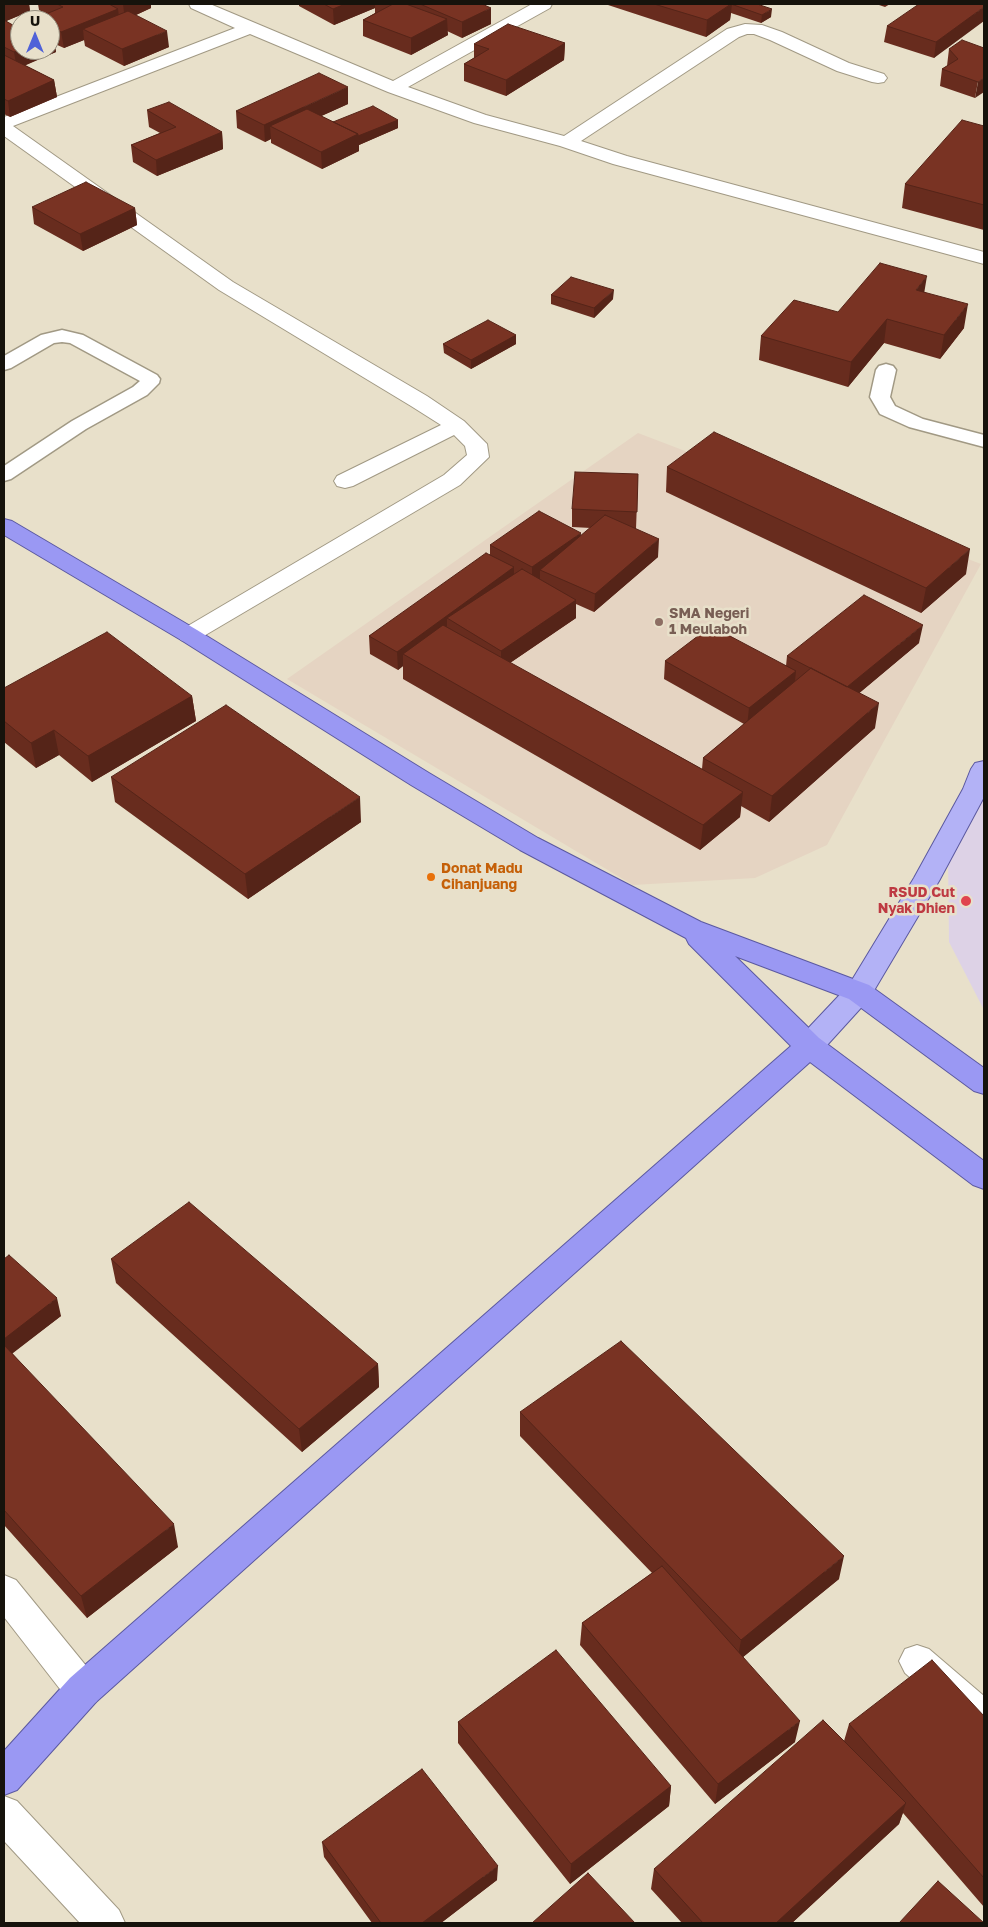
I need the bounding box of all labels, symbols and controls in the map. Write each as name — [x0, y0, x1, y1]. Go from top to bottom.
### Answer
north arrow — [10, 10, 60, 60]
text: U — [30, 12, 40, 29]
place label: SMA Negeri 1 Meulaboh — [669, 606, 749, 638]
marker: SMA Negeri 1 Meulaboh — [653, 616, 665, 628]
place label: Donat Madu Cihanjuang — [441, 861, 523, 894]
marker: Donat Madu Cihanjuang — [425, 871, 437, 883]
place label: RSUD Cut Nyak Dhien — [878, 885, 955, 918]
marker: RSUD Cut Nyak Dhien — [959, 894, 973, 908]

